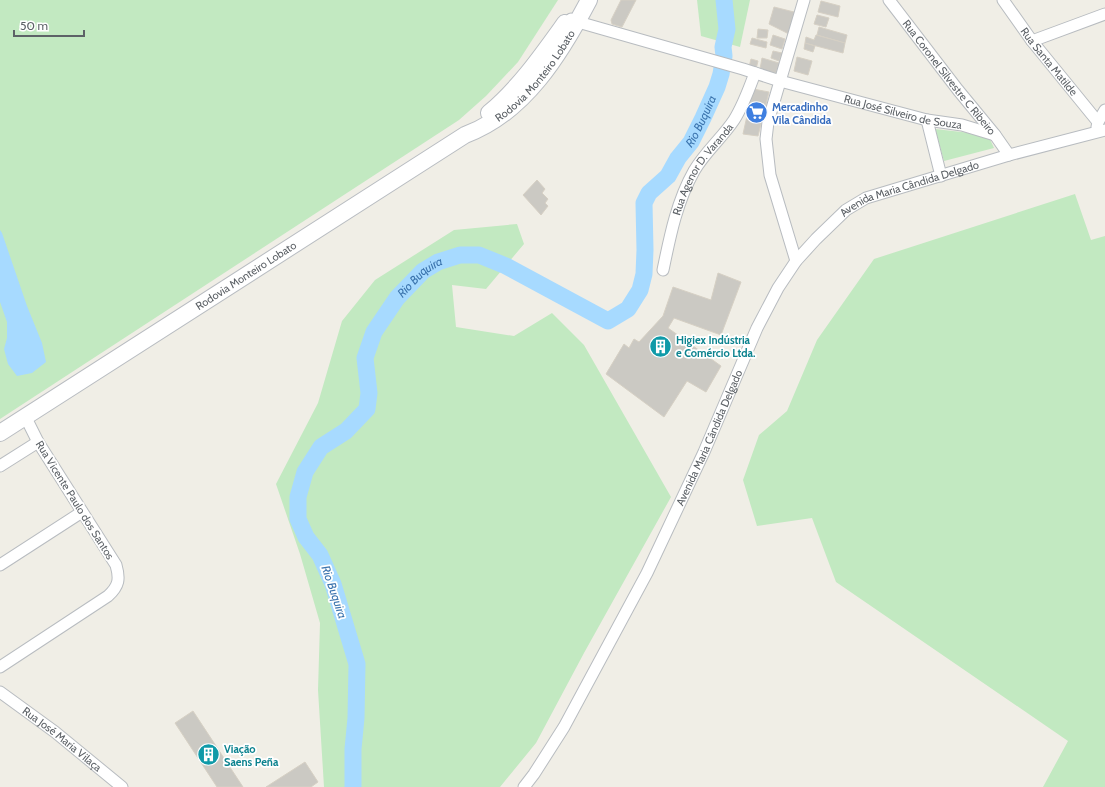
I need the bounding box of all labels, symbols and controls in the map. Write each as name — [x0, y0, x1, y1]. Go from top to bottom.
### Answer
scale bar — [14, 12, 84, 38]
street label: Rua Coronel Silvestre C Ribeiro — [900, 17, 999, 138]
text: 50 m — [20, 18, 48, 33]
street label: Rua Santa Matilde — [1018, 25, 1081, 99]
street label: Rodovia Monteiro Lobato — [492, 27, 578, 125]
street label: Rua José Silveiro de Souza — [842, 91, 964, 132]
water label: Rio Buquira — [682, 93, 719, 150]
supermarket icon: Mercadinho Vila Cândida — [743, 100, 769, 126]
place label: Mercadinho Vila Cândida — [772, 100, 832, 127]
street label: Rua Agenor D. Varanda — [669, 120, 737, 217]
street label: Avenida Maria Cândida Delgado — [837, 157, 981, 219]
street label: Rodovia Monteiro Lobato — [193, 238, 299, 313]
water label: Rio Buquira — [394, 253, 444, 300]
building icon: Higiex Indústria e Comércio Ltda. — [648, 333, 674, 359]
place label: Higiex Indústria e Comércio Ltda. — [676, 333, 755, 360]
street label: Avenida Maria Cândida Delgado — [673, 368, 745, 508]
street label: Rua Vicente Paulo dos Santos — [33, 438, 118, 562]
water label: Rio Buquira — [318, 563, 351, 620]
street label: Rua José Maria Vilaça — [20, 704, 105, 775]
building icon: Viação Saens Peña — [196, 742, 222, 768]
place label: Viação Saens Peña — [224, 742, 279, 769]

